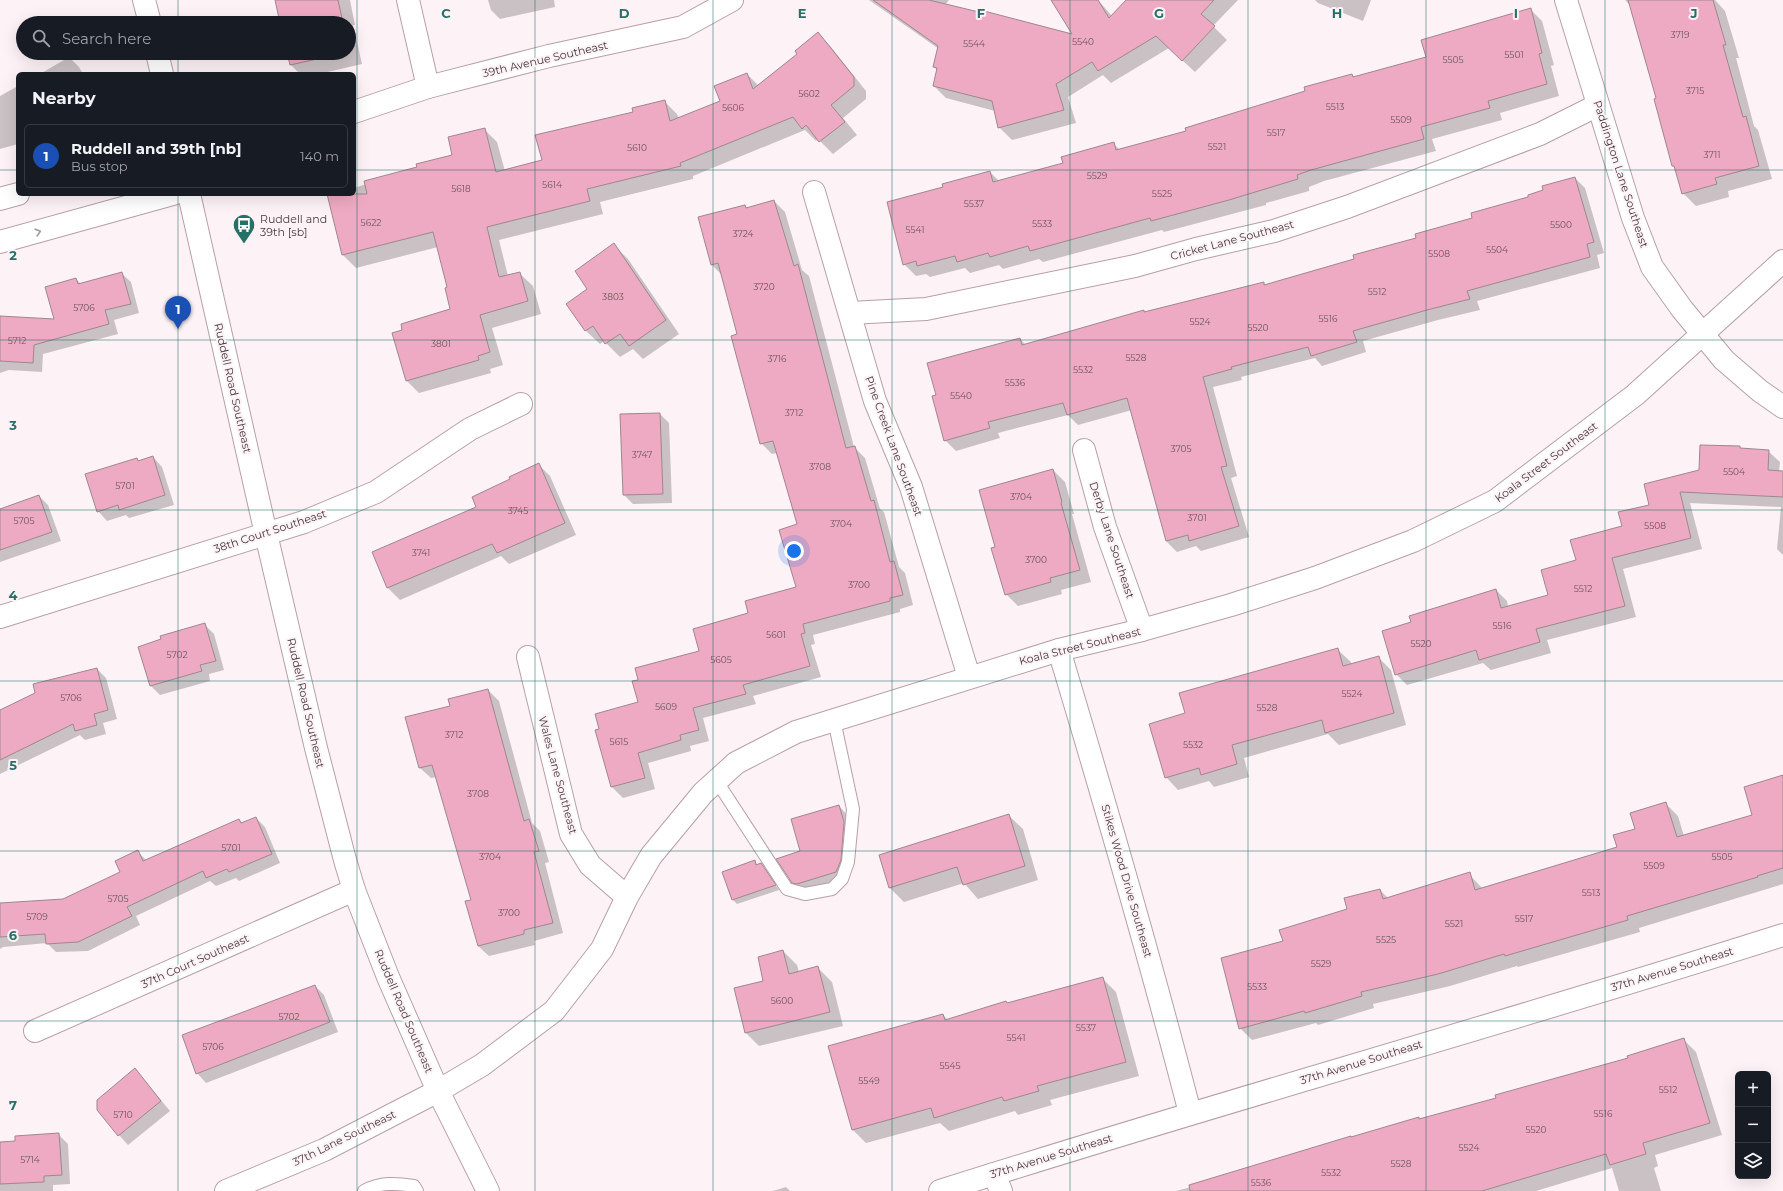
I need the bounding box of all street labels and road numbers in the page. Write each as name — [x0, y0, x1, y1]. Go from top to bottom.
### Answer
street label: 39th Avenue Southeast — [481, 38, 609, 80]
street label: Paddington Lane Southeast — [1591, 98, 1652, 250]
street label: Cricket Lane Southeast — [1169, 217, 1296, 263]
street label: Ruddell Road Southeast — [211, 322, 255, 455]
street label: Pine Creek Lane Southeast — [862, 374, 926, 519]
street label: Koala Street Southeast — [1492, 418, 1601, 505]
street label: Derby Lane Southeast — [1087, 480, 1138, 601]
street label: 38th Court Southeast — [212, 506, 329, 556]
street label: Koala Street Southeast — [1018, 624, 1143, 668]
street label: Ruddell Road Southeast — [284, 637, 328, 770]
street label: Wales Lane Southeast — [535, 714, 581, 836]
street label: Stikes Wood Drive Southeast — [1098, 803, 1156, 960]
street label: 37th Court Southeast — [139, 931, 252, 991]
street label: 37th Avenue Southeast — [1609, 944, 1735, 994]
street label: Ruddell Road Southeast — [372, 947, 437, 1075]
street label: 37th Avenue Southeast — [1298, 1037, 1424, 1087]
street label: 37th Lane Southeast — [290, 1107, 398, 1169]
street label: 37th Avenue Southeast — [988, 1131, 1114, 1181]

